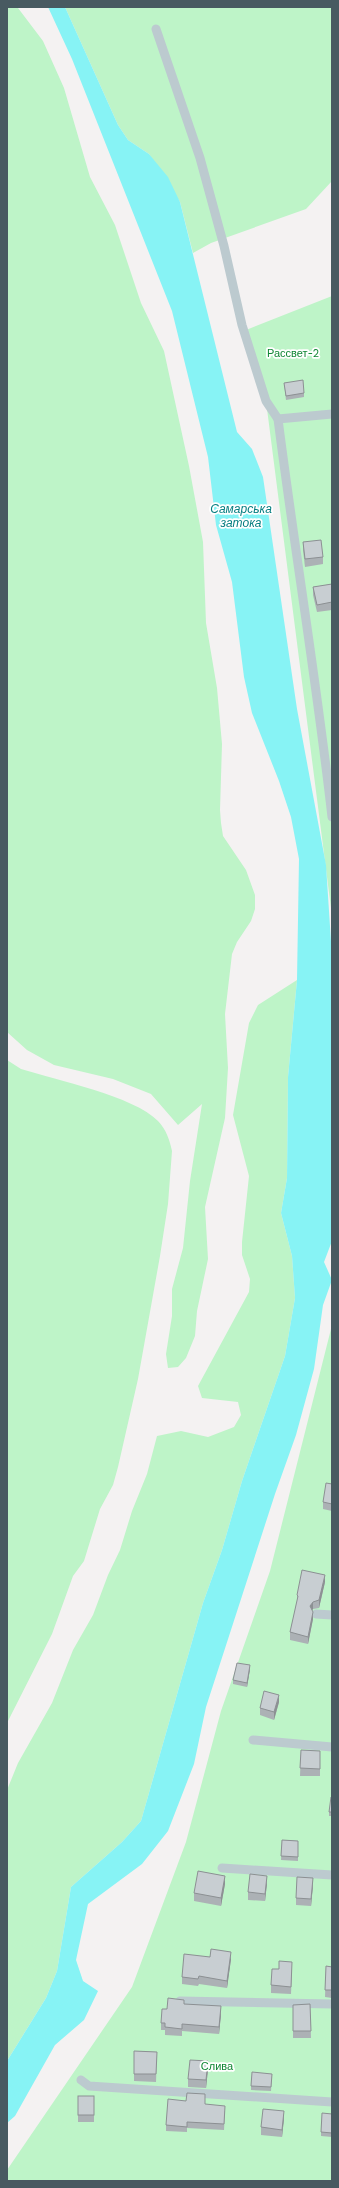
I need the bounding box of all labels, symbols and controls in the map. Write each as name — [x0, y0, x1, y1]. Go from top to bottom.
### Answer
park label: Рассвет-2 — [267, 347, 319, 360]
water label: Самарська затока — [210, 502, 272, 530]
park label: Слива — [201, 2060, 234, 2073]

